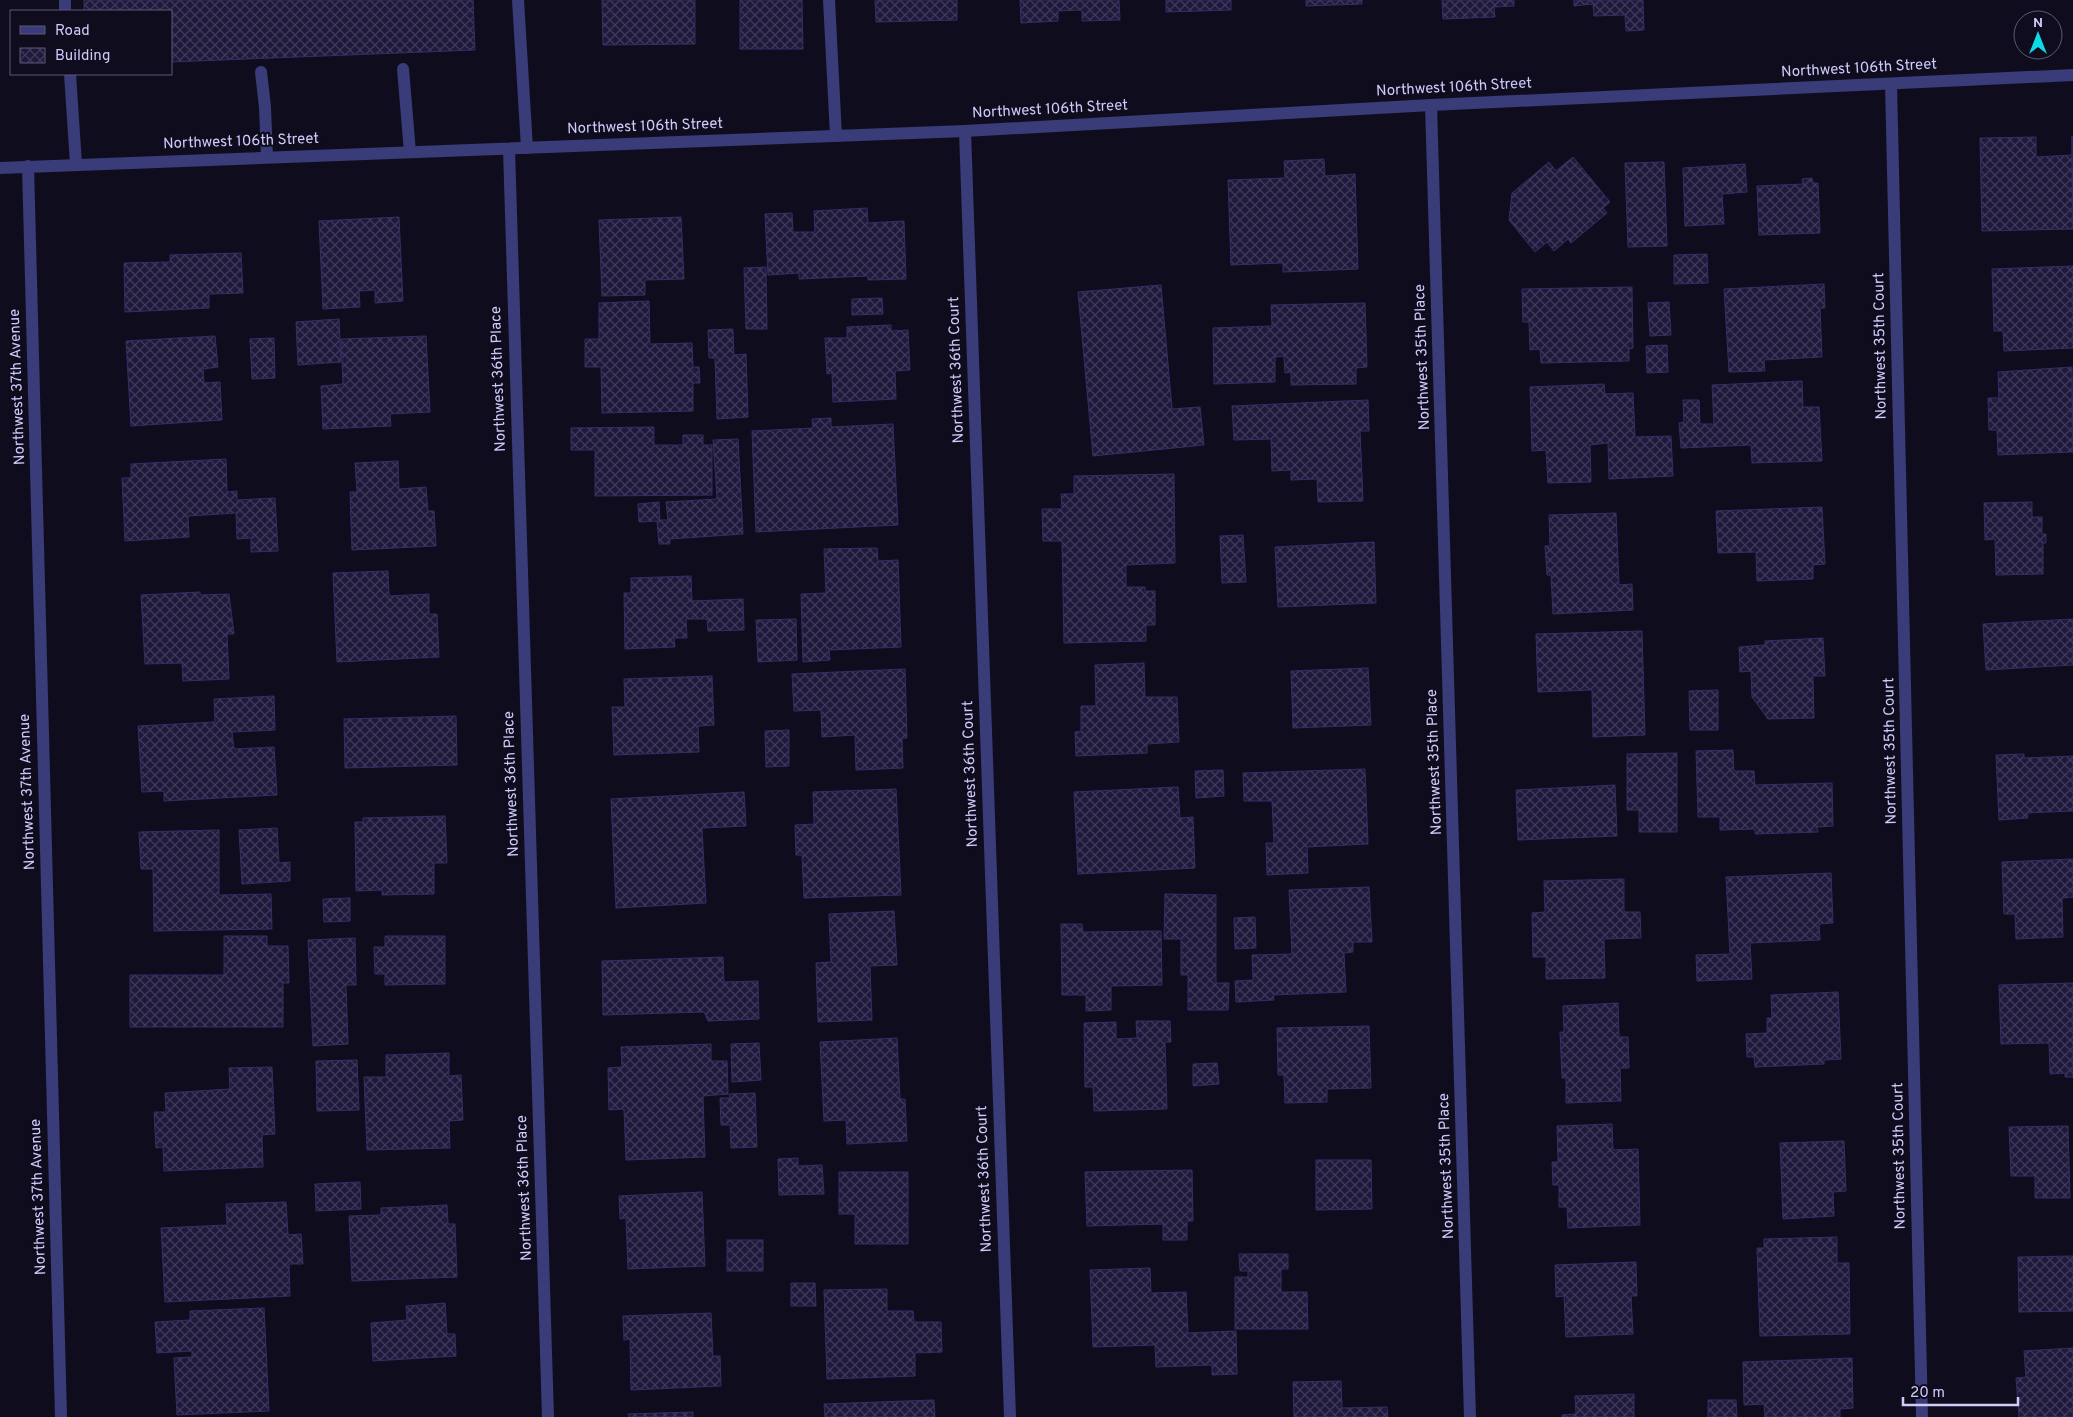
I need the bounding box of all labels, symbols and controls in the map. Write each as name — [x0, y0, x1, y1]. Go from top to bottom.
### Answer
legend — [10, 10, 172, 75]
north arrow — [2013, 10, 2063, 60]
text: N — [2033, 15, 2043, 32]
text: Road — [55, 22, 90, 41]
text: Building — [55, 47, 110, 66]
street label: Northwest 106th Street — [1781, 55, 1937, 83]
street label: Northwest 106th Street — [1376, 74, 1532, 102]
street label: Northwest 106th Street — [972, 96, 1128, 124]
street label: Northwest 106th Street — [567, 115, 723, 139]
street label: Northwest 106th Street — [163, 130, 319, 154]
street label: Northwest 35th Court — [1870, 272, 1892, 420]
street label: Northwest 35th Place — [1411, 284, 1435, 430]
street label: Northwest 36th Court — [945, 296, 969, 444]
street label: Northwest 36th Place — [487, 306, 511, 452]
street label: Northwest 37th Avenue — [6, 309, 30, 465]
street label: Northwest 35th Court — [1880, 677, 1902, 825]
street label: Northwest 35th Place — [1423, 689, 1447, 835]
street label: Northwest 36th Court — [959, 700, 983, 848]
street label: Northwest 36th Place — [500, 711, 524, 857]
street label: Northwest 37th Avenue — [16, 714, 40, 870]
street label: Northwest 35th Court — [1889, 1082, 1911, 1230]
street label: Northwest 35th Place — [1435, 1093, 1459, 1239]
street label: Northwest 36th Court — [973, 1105, 997, 1253]
street label: Northwest 36th Place — [513, 1115, 537, 1261]
street label: Northwest 37th Avenue — [27, 1119, 51, 1275]
scale bar — [1903, 1374, 2018, 1406]
text: 20 m — [1910, 1384, 1945, 1403]

